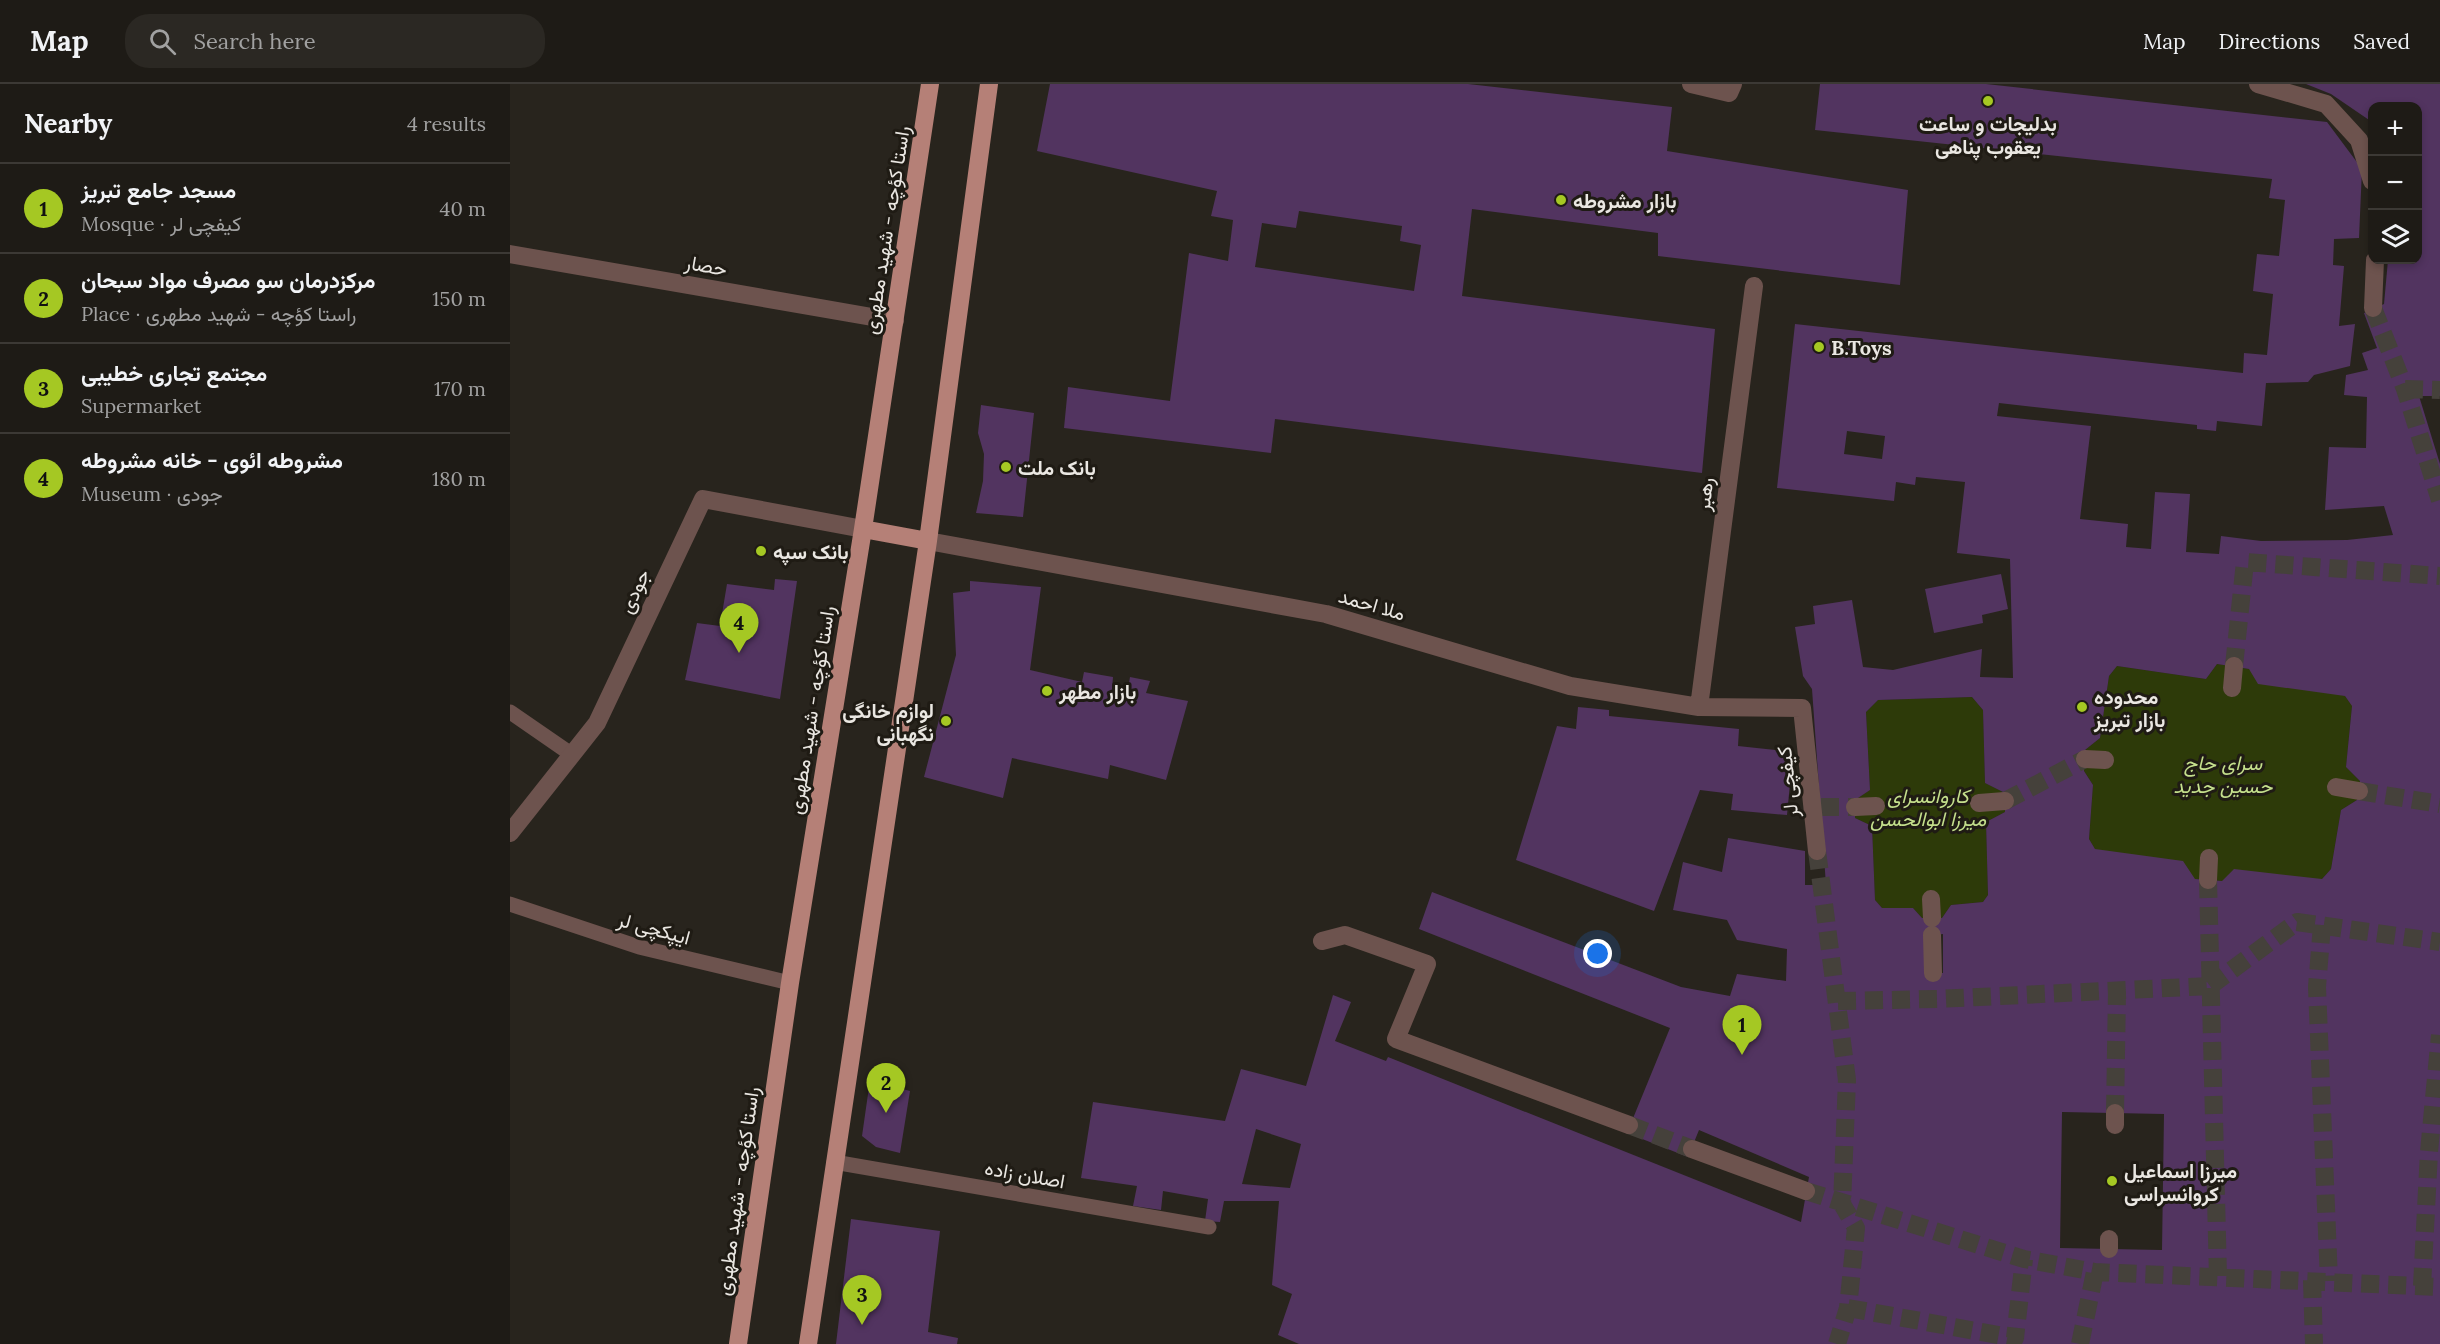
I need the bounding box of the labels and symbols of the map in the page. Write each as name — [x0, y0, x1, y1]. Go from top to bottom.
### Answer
marker: بدلیجات و ساعت یعقوب پناهی — [1981, 94, 1995, 108]
place label: بدلیجات و ساعت یعقوب پناهی — [1919, 111, 2057, 161]
street label: راستا کؤچه - شهید مطهری — [857, 124, 917, 336]
place label: بازار مشروطه — [1573, 188, 1677, 214]
marker: بازار مشروطه — [1554, 193, 1568, 207]
street label: حصار — [682, 249, 729, 282]
place label: B.Toys — [1831, 335, 1892, 360]
marker: B.Toys — [1812, 340, 1826, 354]
place label: بانک ملت — [1018, 455, 1096, 480]
marker: بانک ملت — [999, 460, 1013, 474]
street label: رهبر — [1689, 476, 1719, 513]
place label: بانک سپه — [773, 539, 849, 566]
marker: بانک سپه — [754, 544, 768, 558]
street label: جودی — [613, 565, 656, 618]
street label: ملا احمد — [1336, 583, 1408, 625]
pin: 4 — [720, 604, 758, 653]
street label: راستا کؤچه - شهید مطهری — [782, 604, 842, 816]
place label: بازار مطهر — [1058, 679, 1136, 705]
marker: بازار مطهر — [1040, 684, 1054, 698]
place label: محدوده بازار تبریز — [2093, 684, 2165, 733]
place label: لوازم خانگی نگهبانی — [842, 698, 934, 747]
marker: محدوده بازار تبریز — [2075, 700, 2089, 714]
marker: لوازم خانگی نگهبانی — [939, 714, 953, 728]
street label: کیفچی لر — [1771, 745, 1805, 820]
park label: سرای حاج حسین جدید — [2174, 750, 2273, 799]
park label: کاروانسرای میرزا ابوالحسن — [1870, 783, 1986, 832]
street label: ایپکچی لر — [613, 906, 693, 952]
your location — [1583, 939, 1612, 968]
pin: 1 — [1722, 1006, 1762, 1055]
pin: 2 — [866, 1064, 905, 1113]
street label: راستا کؤچه - شهید مطهری — [710, 1085, 766, 1297]
street label: اصلان زاده — [983, 1155, 1067, 1194]
place label: میرزا اسماعیل کروانسراسی — [2124, 1158, 2237, 1207]
marker: میرزا اسماعیل کروانسراسی — [2105, 1174, 2119, 1188]
pin: 3 — [842, 1276, 882, 1325]

